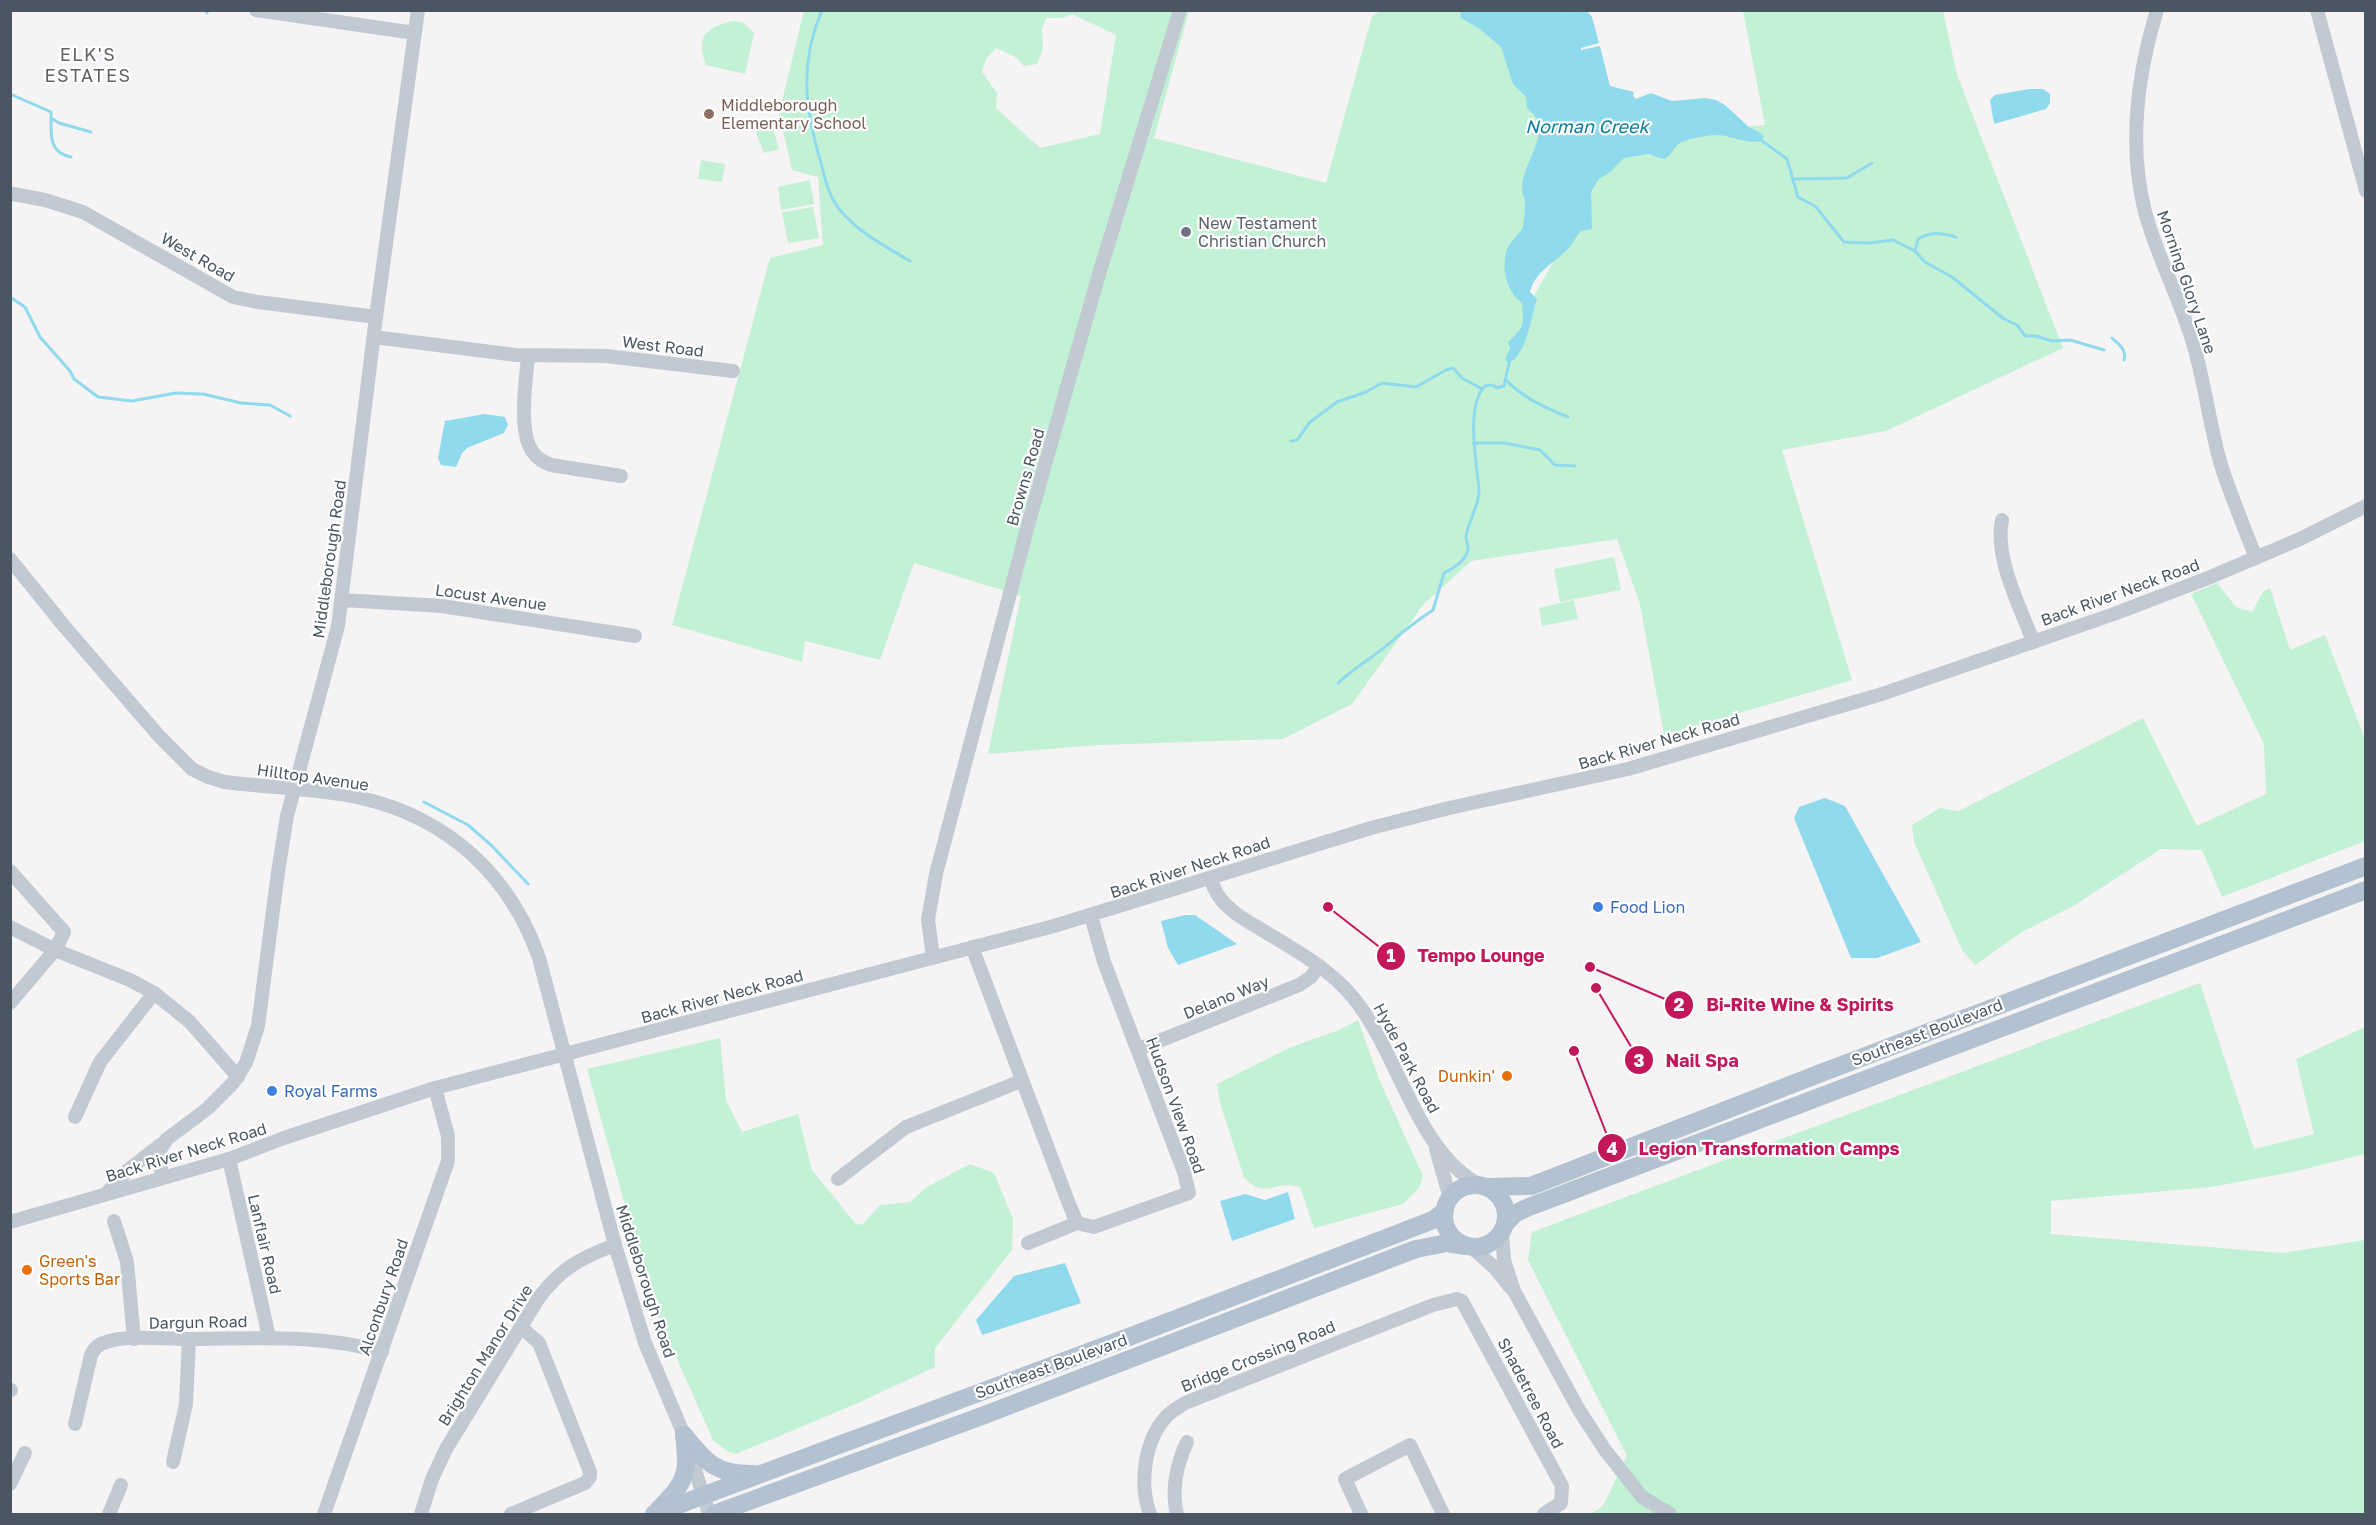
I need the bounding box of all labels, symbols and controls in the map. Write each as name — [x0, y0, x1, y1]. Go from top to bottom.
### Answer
district label: ELK'S ESTATES — [45, 43, 131, 86]
place label: Middleborough Elementary School — [721, 95, 866, 133]
marker: Middleborough Elementary School — [702, 107, 716, 121]
water label: Norman Creek — [1525, 115, 1650, 137]
street label: Morning Glory Lane — [2153, 208, 2221, 356]
place label: New Testament Christian Church — [1198, 213, 1326, 251]
marker: New Testament Christian Church — [1179, 225, 1193, 239]
street label: West Road — [157, 228, 239, 286]
street label: West Road — [621, 331, 705, 361]
street label: Browns Road — [1002, 426, 1048, 528]
street label: Middleborough Road — [308, 479, 350, 639]
street label: Back River Neck Road — [2038, 554, 2202, 630]
street label: Locust Avenue — [434, 579, 548, 615]
street label: Back River Neck Road — [1576, 708, 1742, 774]
street label: Hilltop Avenue — [256, 759, 370, 795]
street label: Back River Neck Road — [1107, 832, 1273, 902]
place label: Food Lion — [1610, 897, 1685, 917]
marker: Food Lion — [1591, 900, 1605, 914]
callout: Tempo Lounge — [1376, 938, 1557, 974]
text: 1 — [1386, 944, 1396, 966]
text: Tempo Lounge — [1417, 944, 1545, 966]
street label: Back River Neck Road — [639, 965, 805, 1027]
street label: Delano Way — [1180, 971, 1272, 1023]
callout: Bi-Rite Wine & Spirits — [1664, 987, 1906, 1023]
text: 2 — [1674, 993, 1685, 1015]
text: Bi-Rite Wine & Spirits — [1706, 993, 1894, 1015]
street label: Southeast Boulevard — [1849, 994, 2005, 1070]
street label: Hyde Park Road — [1370, 1000, 1444, 1116]
street label: Hudson View Road — [1142, 1034, 1210, 1176]
callout: Nail Spa — [1624, 1042, 1751, 1078]
text: 3 — [1634, 1049, 1645, 1071]
text: Nail Spa — [1665, 1049, 1739, 1071]
place label: Dunkin' — [1438, 1066, 1495, 1086]
marker: Dunkin' — [1500, 1069, 1514, 1083]
place label: Royal Farms — [284, 1081, 378, 1101]
marker: Royal Farms — [265, 1084, 279, 1098]
street label: Back River Neck Road — [103, 1118, 269, 1186]
callout: Legion Transformation Camps — [1597, 1130, 1912, 1166]
text: 4 — [1606, 1137, 1618, 1159]
text: Legion Transformation Camps — [1638, 1137, 1900, 1159]
street label: Lanflair Road — [244, 1192, 286, 1296]
street label: Middleborough Road — [612, 1202, 680, 1360]
street label: Alconbury Road — [354, 1236, 412, 1358]
place label: Green's Sports Bar — [39, 1251, 120, 1289]
marker: Green's Sports Bar — [20, 1263, 34, 1277]
street label: Brighton Manor Drive — [433, 1281, 537, 1429]
street label: Dargun Road — [148, 1311, 248, 1333]
street label: Bridge Crossing Road — [1178, 1316, 1338, 1396]
street label: Southeast Boulevard — [972, 1329, 1130, 1403]
street label: Shadetree Road — [1493, 1334, 1569, 1452]

